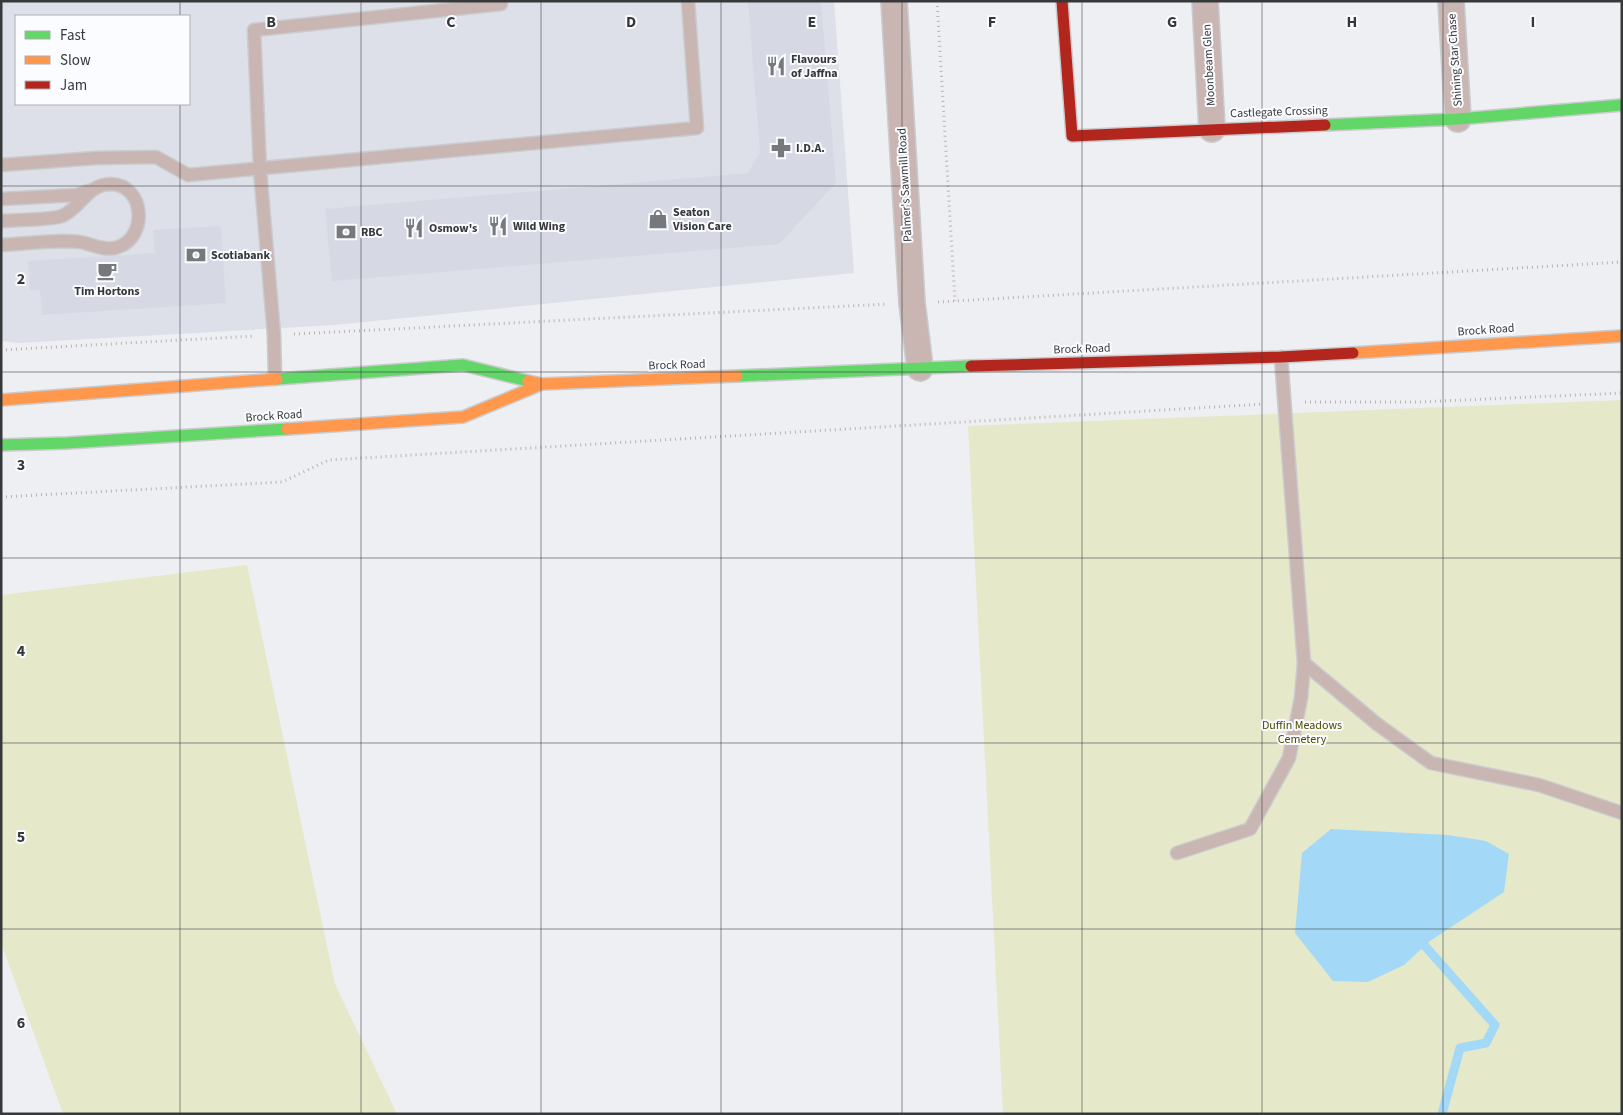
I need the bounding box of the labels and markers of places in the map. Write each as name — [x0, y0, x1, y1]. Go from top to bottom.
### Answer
place label: Flavours of Jaffna — [791, 51, 838, 82]
restaurant icon: Flavours of Jaffna — [765, 55, 787, 77]
pharmacy icon: I.D.A. — [770, 137, 792, 159]
place label: I.D.A. — [796, 140, 825, 157]
place label: Seaton Vision Care — [672, 204, 732, 235]
shop icon: Seaton Vision Care — [647, 208, 669, 230]
restaurant icon: Wild Wing — [487, 215, 509, 237]
restaurant icon: Osmow's — [403, 217, 425, 239]
place label: Wild Wing — [513, 218, 566, 235]
place label: Osmow's — [429, 220, 477, 237]
bank icon: RBC — [335, 221, 357, 243]
place label: RBC — [361, 224, 383, 241]
bank icon: Scotiabank — [185, 244, 207, 266]
place label: Scotiabank — [211, 247, 270, 264]
cafe icon: Tim Hortons — [96, 260, 118, 282]
place label: Tim Hortons — [74, 283, 140, 300]

